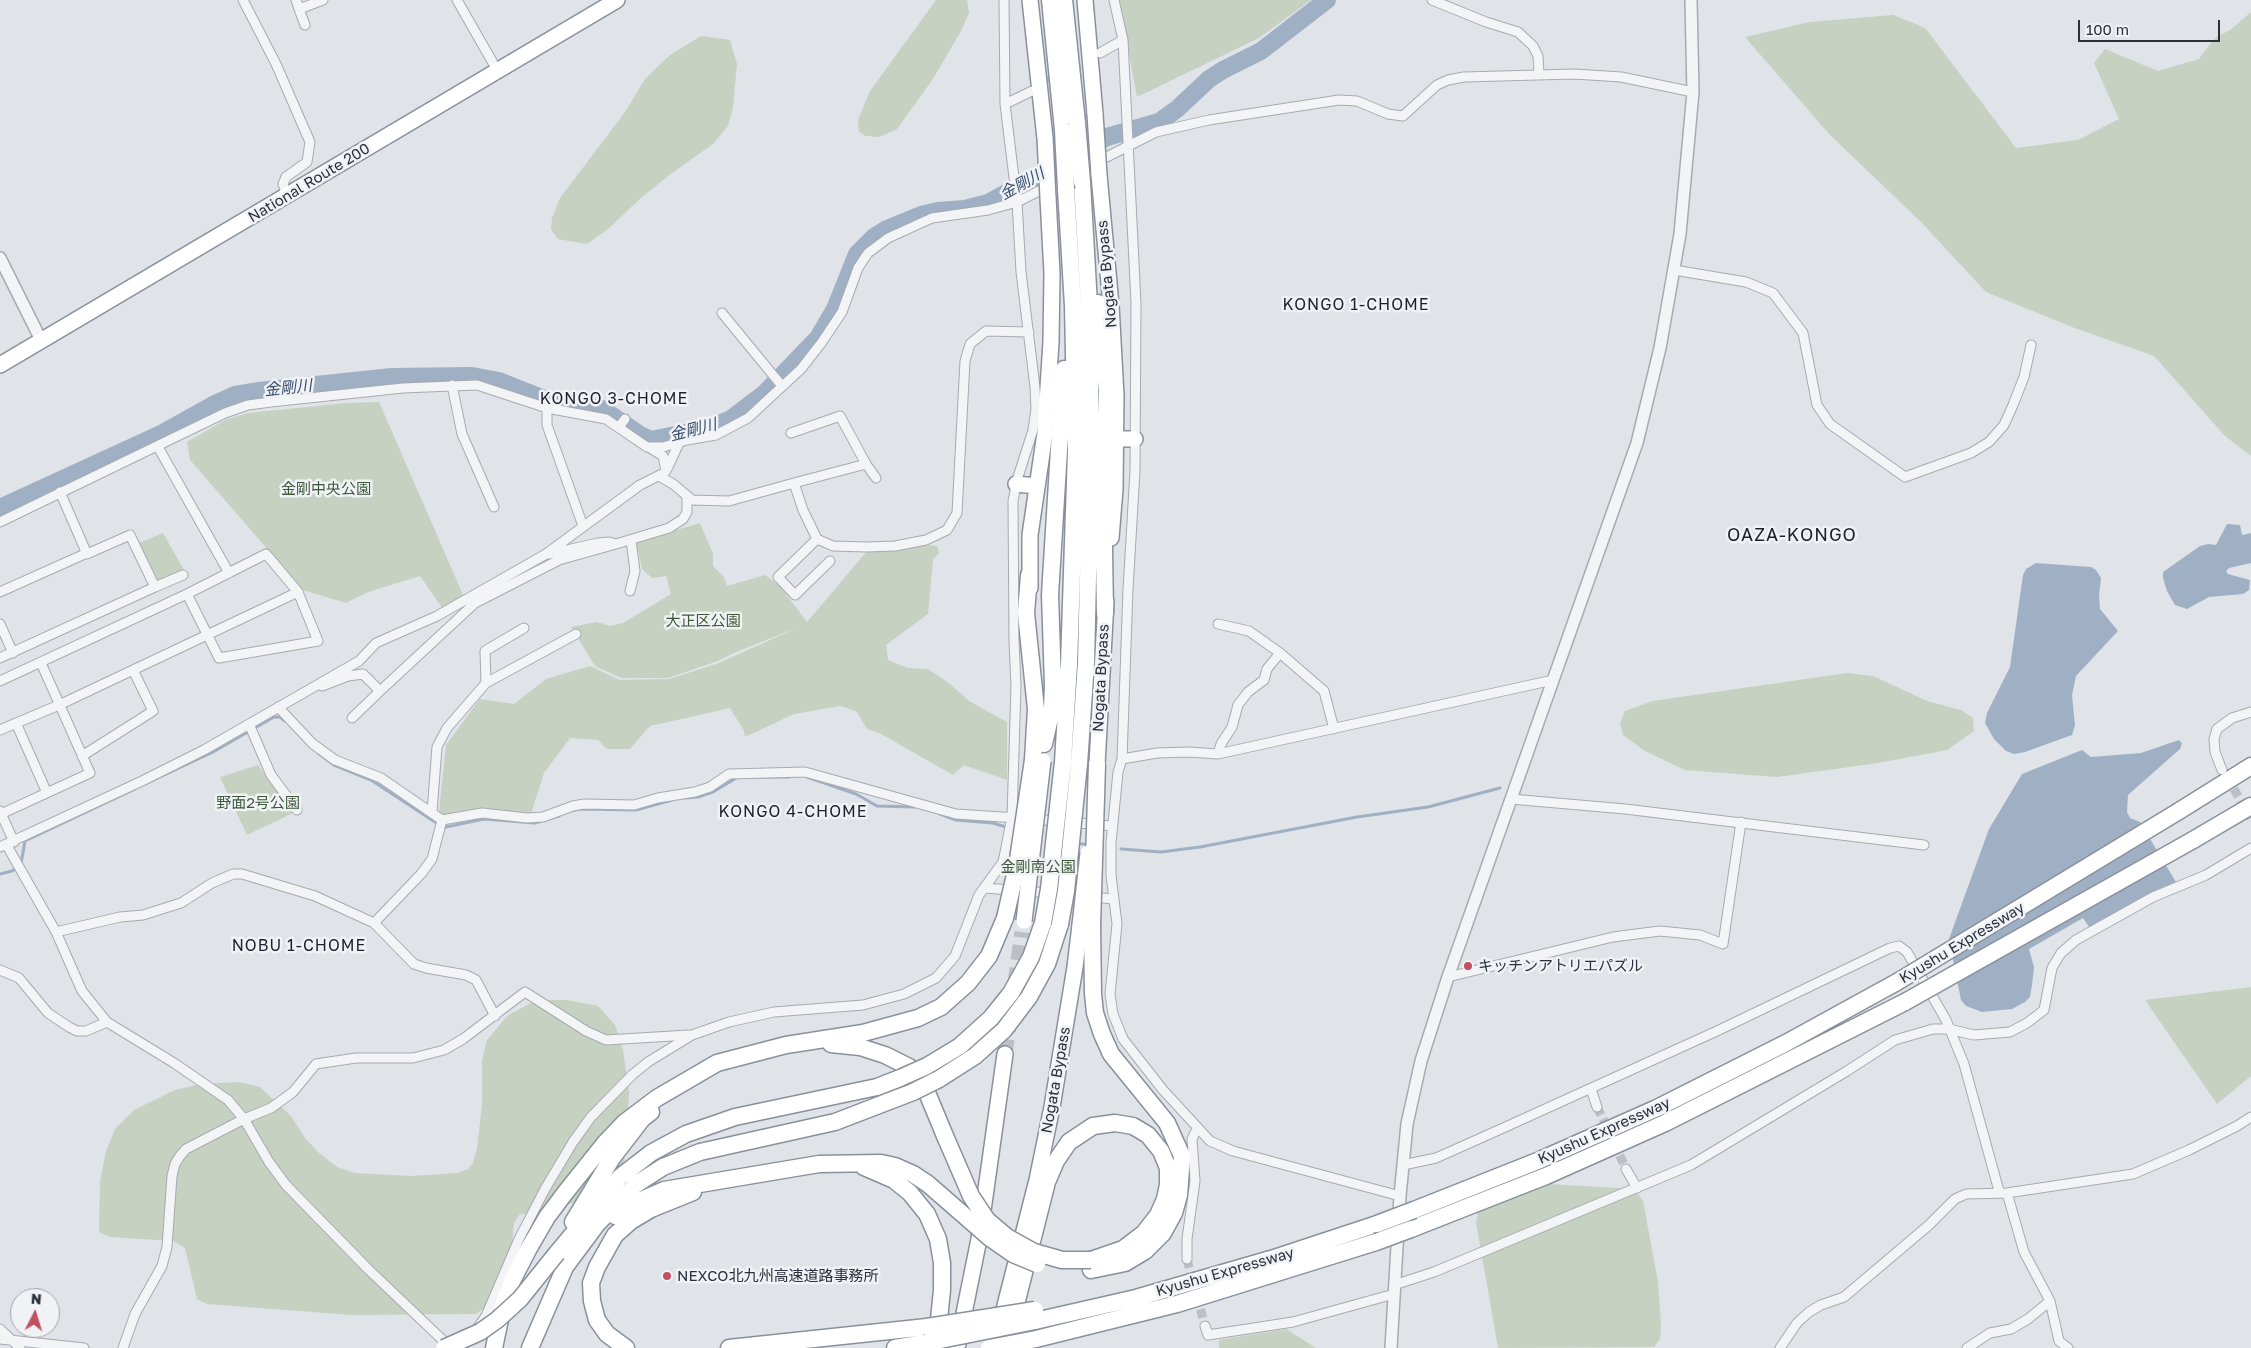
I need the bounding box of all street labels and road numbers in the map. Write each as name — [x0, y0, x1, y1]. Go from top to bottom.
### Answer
street label: National Route 200 — [245, 140, 373, 226]
street label: Nogata Bypass — [1093, 219, 1121, 329]
street label: Nogata Bypass — [1089, 624, 1113, 732]
street label: Kyushu Expressway — [1896, 899, 2028, 987]
street label: Nogata Bypass — [1038, 1025, 1074, 1135]
street label: Kyushu Expressway — [1535, 1094, 1673, 1168]
street label: Kyushu Expressway — [1154, 1244, 1296, 1300]

